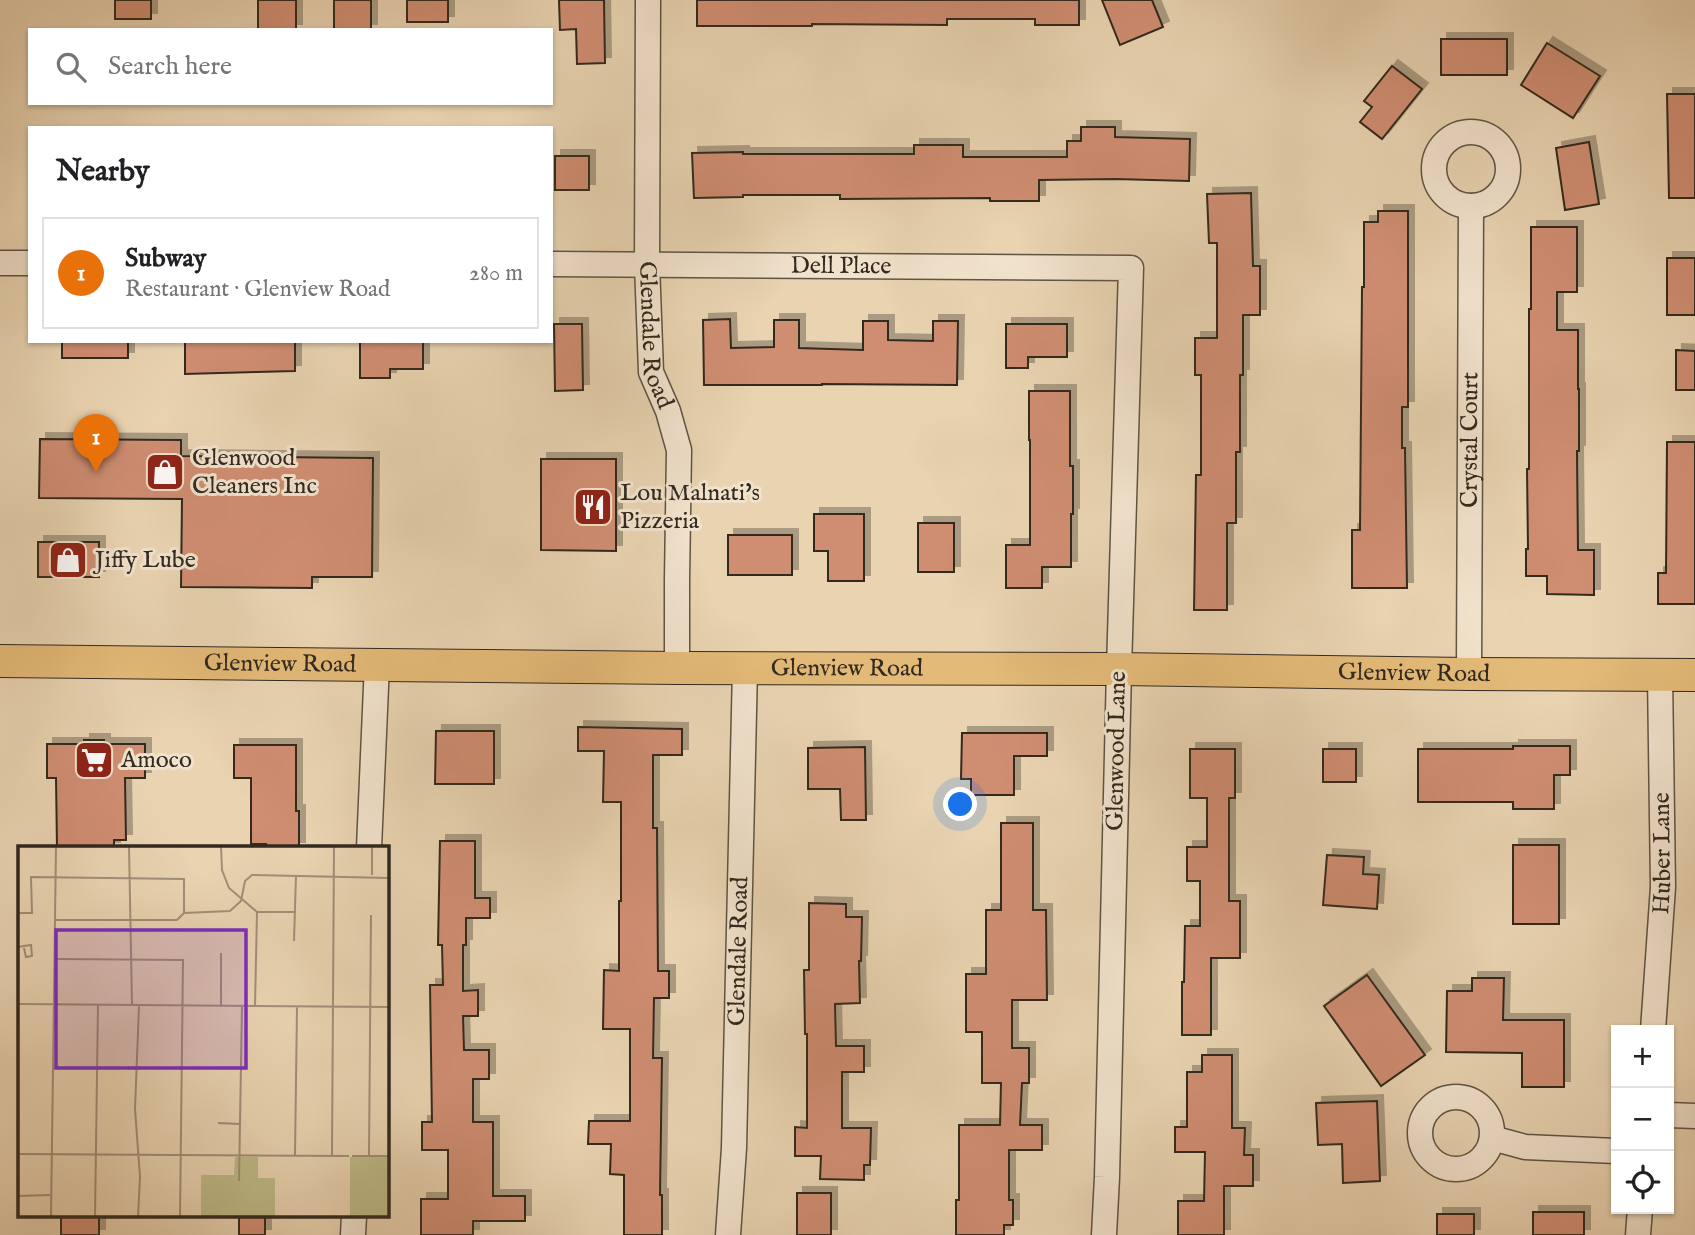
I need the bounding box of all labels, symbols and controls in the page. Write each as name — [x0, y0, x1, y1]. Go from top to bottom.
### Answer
search box — [28, 28, 553, 105]
icon: search — [52, 48, 90, 86]
text: Search here — [108, 50, 232, 83]
text: Nearby — [56, 153, 149, 191]
text: Subway — [125, 242, 206, 275]
street label: Dell Place — [790, 250, 892, 282]
text: 1 — [77, 259, 85, 288]
text: 280 m — [469, 259, 523, 288]
street label: Glendale Road — [631, 261, 681, 414]
text: Restaurant · Glenview Road — [125, 275, 390, 304]
street label: Crystal Court — [1454, 372, 1486, 508]
pin: 1 — [73, 414, 119, 472]
place label: Glenwood Cleaners Inc — [192, 443, 317, 502]
shop icon: Glenwood Cleaners Inc — [144, 451, 186, 493]
place label: Lou Malnati's Pizzeria — [620, 478, 760, 537]
restaurant icon: Lou Malnati's Pizzeria — [572, 486, 614, 528]
shop icon: Jiffy Lube — [47, 539, 89, 581]
place label: Jiffy Lube — [92, 545, 196, 576]
street label: Glenview Road — [204, 648, 357, 680]
street label: Glenview Road — [771, 653, 923, 684]
street label: Glenview Road — [1338, 657, 1490, 690]
street label: Glenwood Lane — [1100, 671, 1134, 831]
supermarket icon: Amoco — [73, 739, 115, 781]
place label: Amoco — [120, 745, 192, 776]
your location — [943, 787, 977, 821]
street label: Huber Lane — [1646, 792, 1679, 915]
inset map — [18, 846, 388, 1218]
street label: Glendale Road — [721, 876, 756, 1026]
map controls — [1611, 1025, 1674, 1214]
button: + — [1611, 1025, 1674, 1088]
button: − — [1611, 1088, 1674, 1151]
button: locate — [1611, 1151, 1674, 1214]

